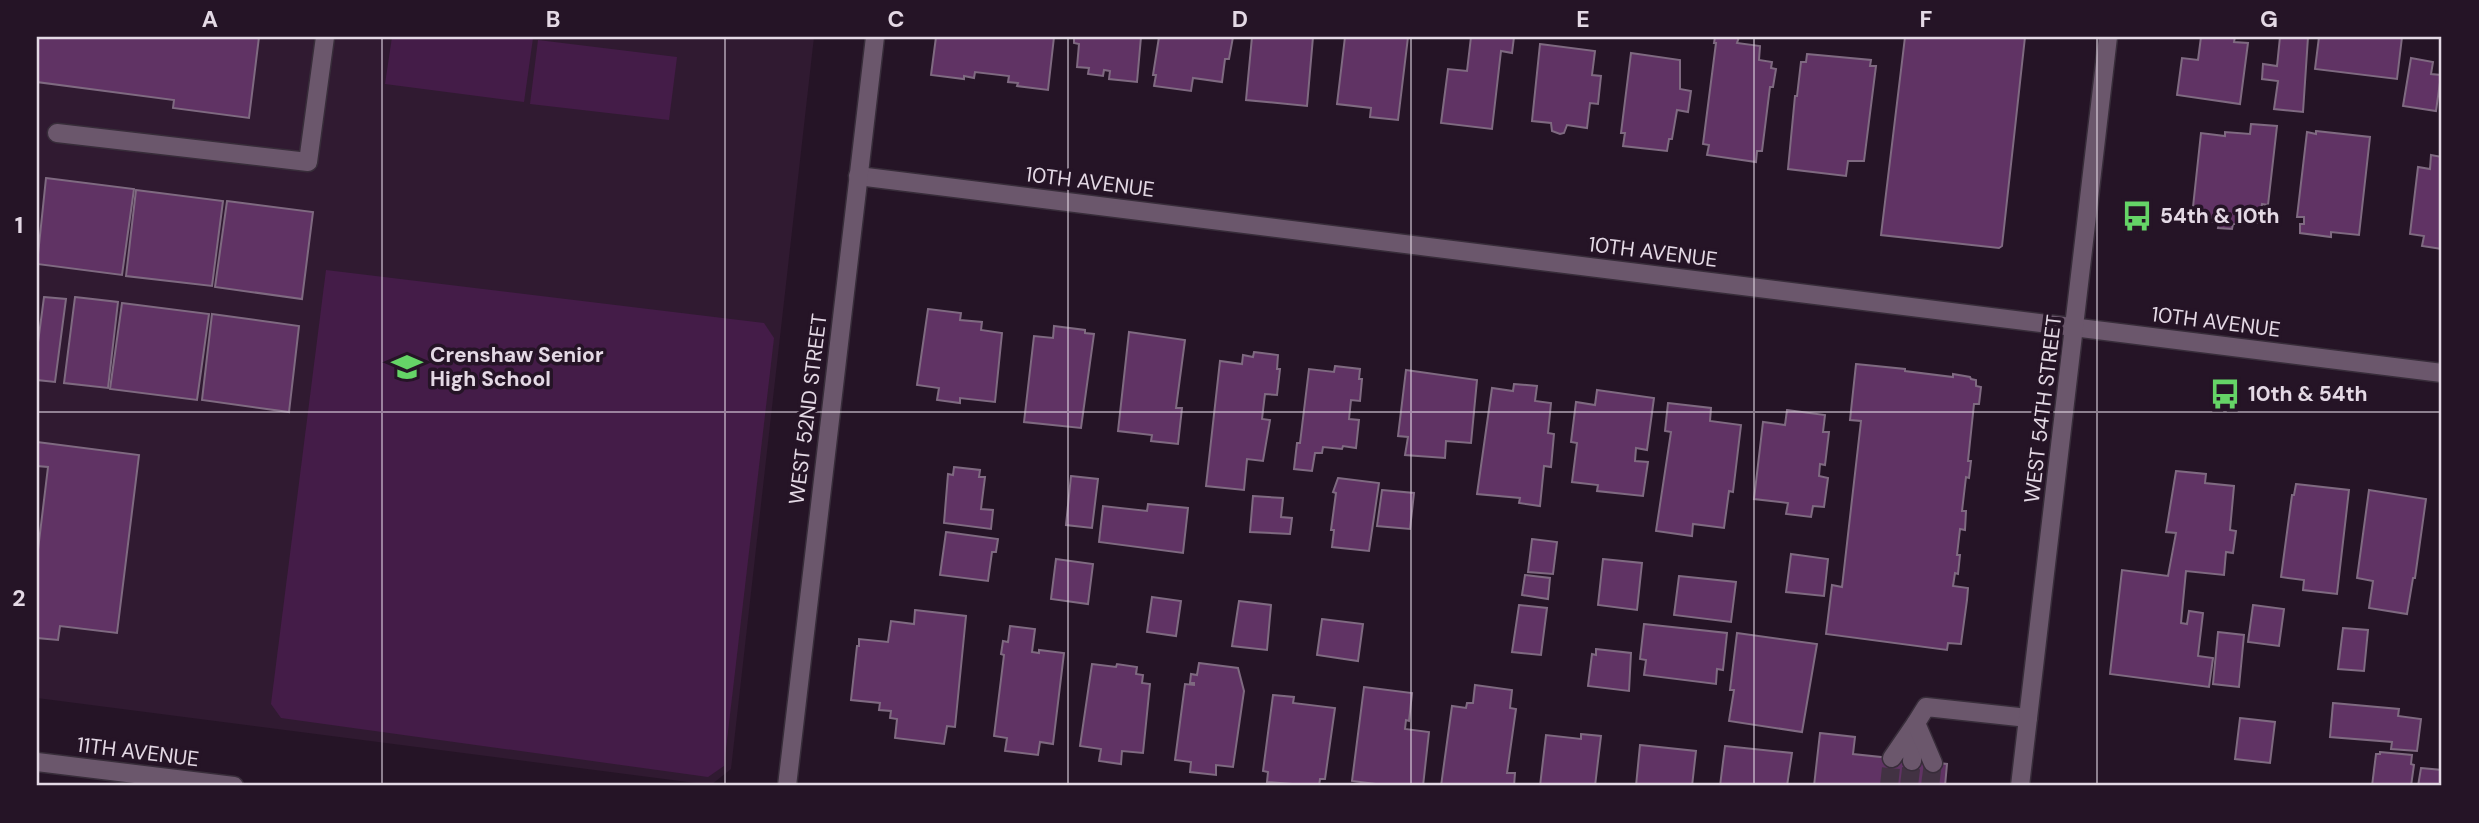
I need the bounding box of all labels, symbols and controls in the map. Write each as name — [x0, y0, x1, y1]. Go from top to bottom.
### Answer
text: A — [202, 4, 218, 34]
text: B — [546, 4, 560, 34]
text: C — [888, 4, 904, 34]
text: D — [1232, 4, 1248, 34]
text: E — [1576, 4, 1590, 34]
text: F — [1920, 4, 1933, 34]
text: G — [2260, 4, 2278, 34]
street label: 10TH AVENUE — [1024, 160, 1156, 204]
bus stop icon: 54th & 10th — [2120, 199, 2154, 233]
place label: 54th & 10th — [2160, 202, 2280, 230]
text: 1 — [15, 210, 23, 240]
street label: 10TH AVENUE — [1587, 230, 1719, 274]
street label: 10TH AVENUE — [2150, 300, 2282, 344]
street label: WEST 52ND STREET — [782, 312, 834, 506]
street label: WEST 54TH STREET — [2018, 313, 2068, 505]
place label: Crenshaw Senior High School — [430, 341, 604, 393]
school or university icon: Crenshaw Senior High School — [390, 350, 424, 384]
bus stop icon: 10th & 54th — [2208, 377, 2242, 411]
place label: 10th & 54th — [2248, 380, 2368, 408]
text: 2 — [12, 583, 26, 613]
street label: 11TH AVENUE — [75, 731, 201, 773]

